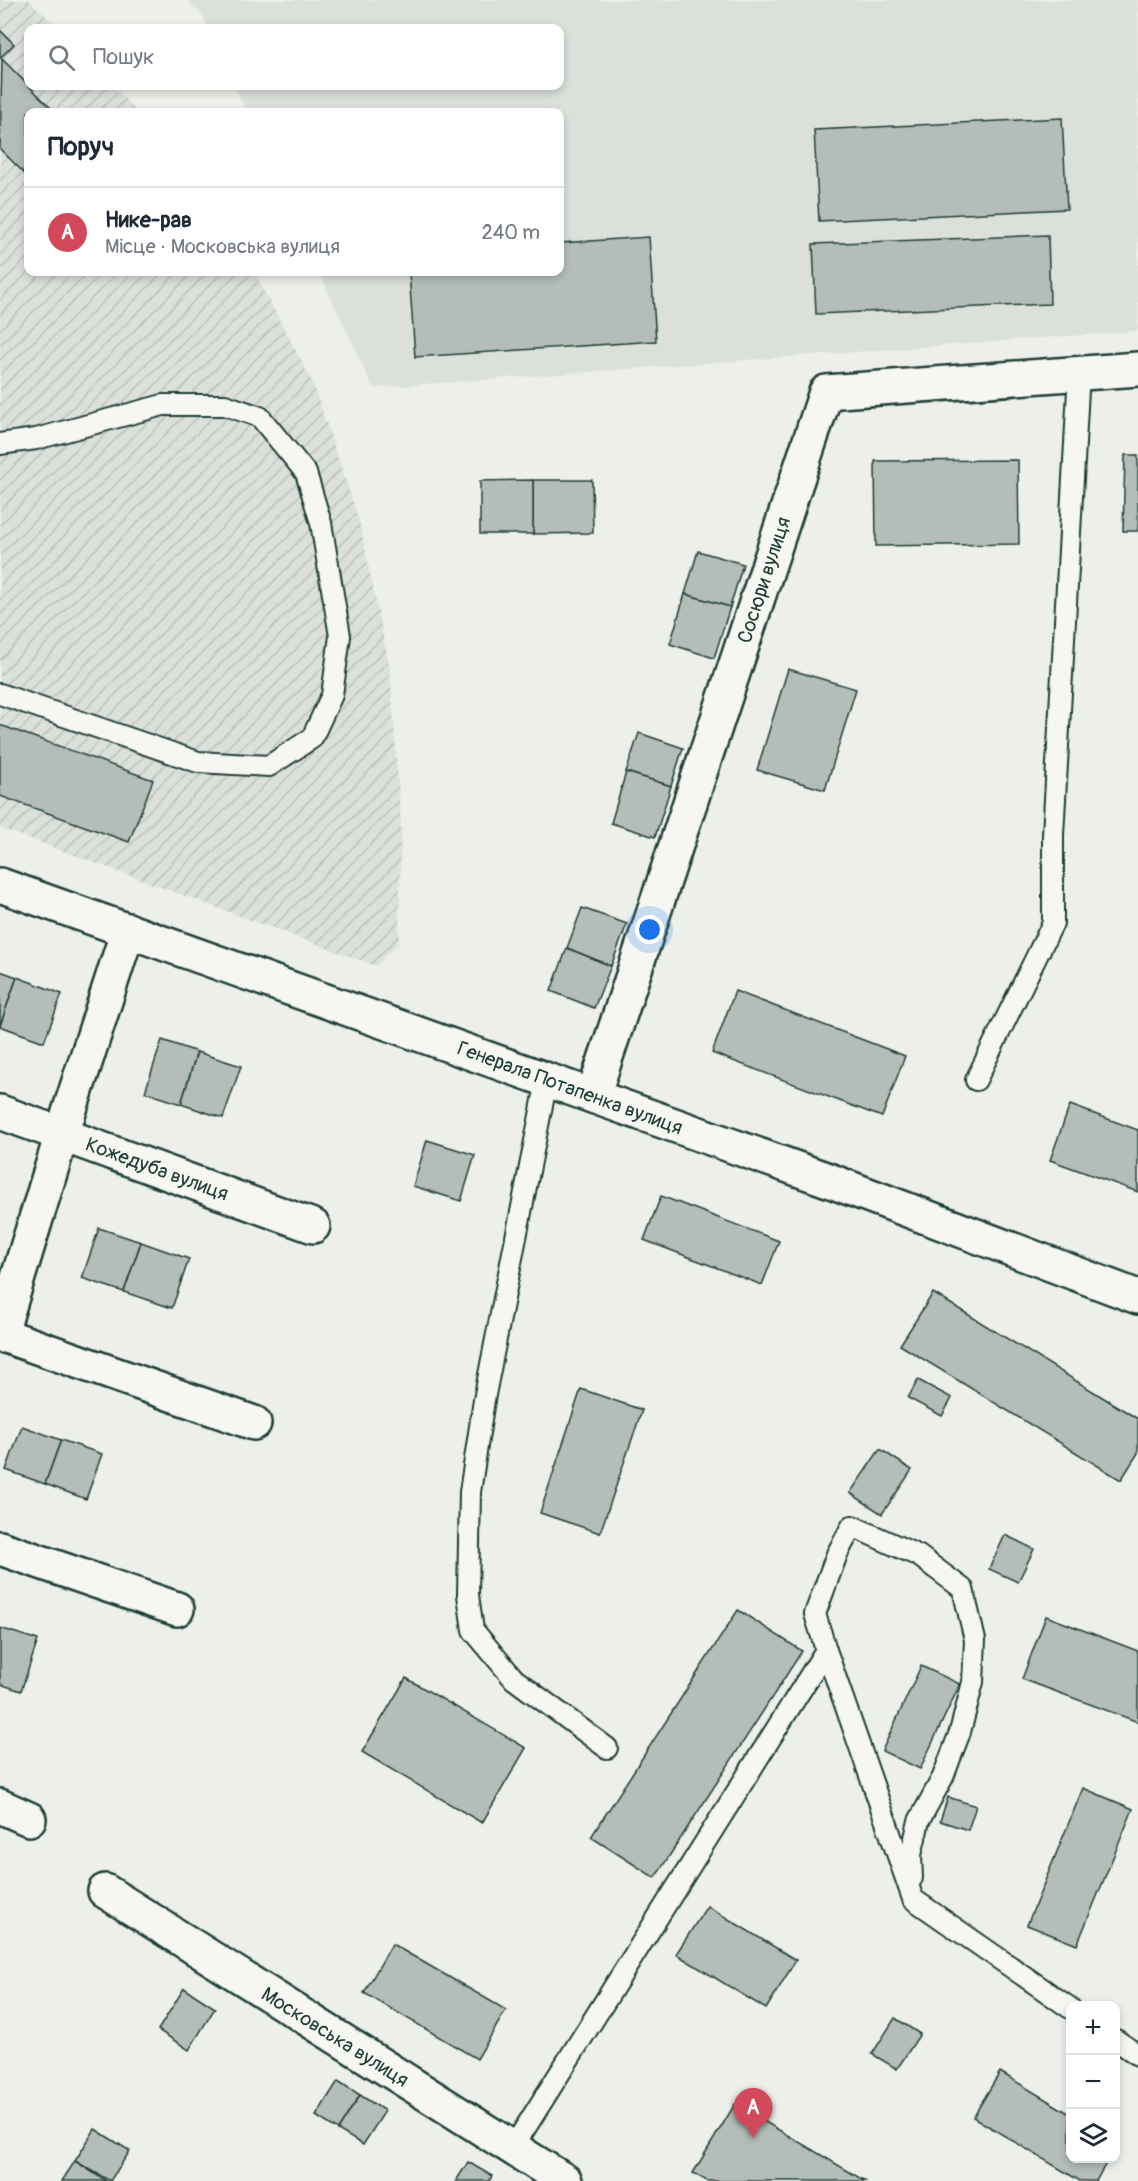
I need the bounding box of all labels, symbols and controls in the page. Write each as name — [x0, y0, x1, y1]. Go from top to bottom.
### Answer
search box — [24, 24, 564, 90]
icon: search — [45, 41, 78, 74]
text: Пошук — [93, 43, 154, 71]
text: Поруч — [48, 131, 114, 163]
text: Нике-рав — [105, 206, 192, 234]
text: A — [61, 220, 74, 245]
text: 240 m — [481, 220, 540, 245]
text: Місце · Московська вулиця — [105, 234, 340, 259]
street label: Сосюри вулиця — [732, 514, 796, 646]
your location — [635, 915, 664, 944]
street label: Генерала Потапенка вулиця — [454, 1036, 686, 1140]
street label: Кожедуба вулиця — [82, 1132, 232, 1206]
street label: Московська вулиця — [257, 1982, 413, 2092]
map controls — [1066, 2001, 1120, 2163]
button: + — [1066, 2001, 1120, 2055]
button: − — [1066, 2055, 1120, 2109]
pin: A — [734, 2088, 772, 2138]
button: layers — [1066, 2109, 1120, 2163]

